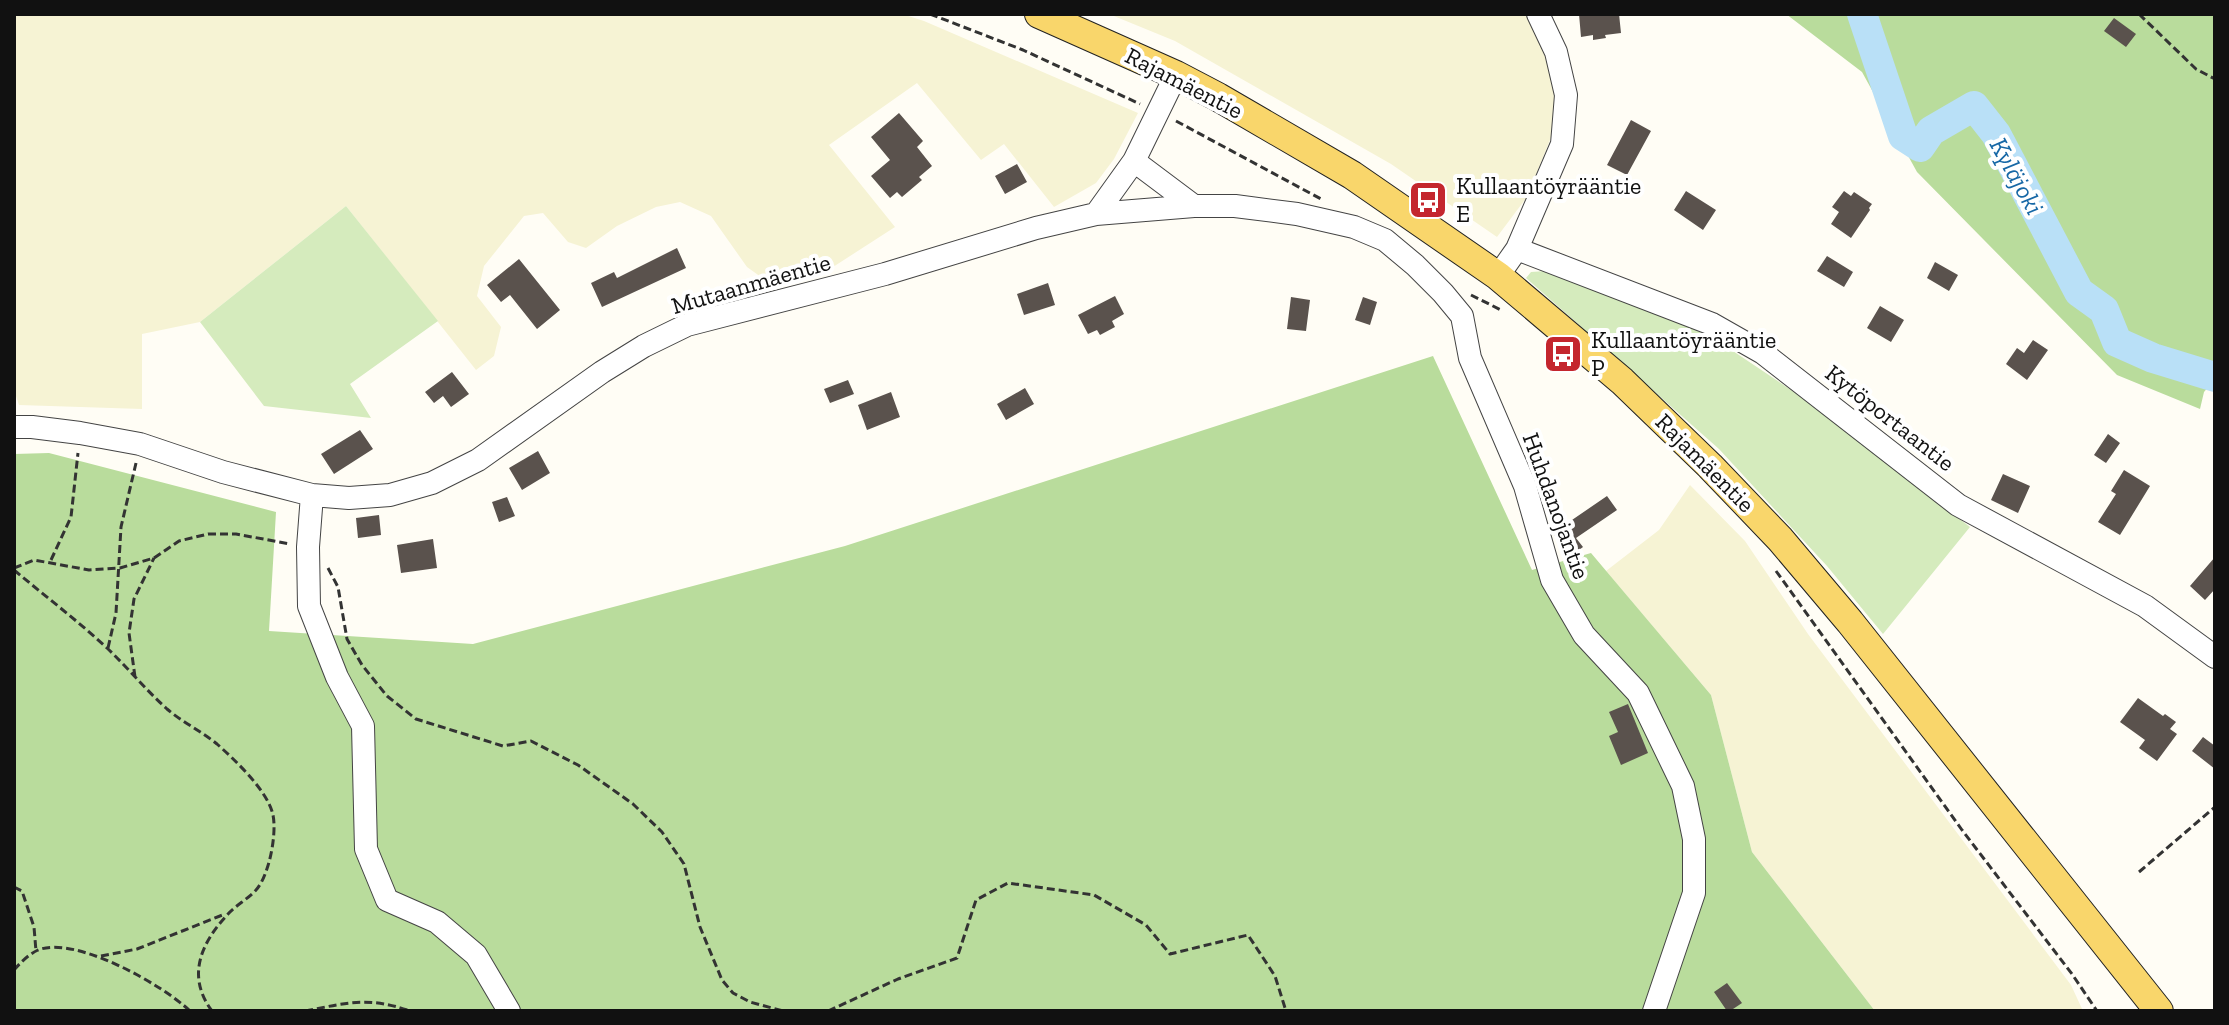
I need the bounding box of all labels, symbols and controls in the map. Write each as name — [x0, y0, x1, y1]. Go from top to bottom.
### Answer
street label: Rajamäentie — [1120, 41, 1248, 125]
water label: Kyläjoki — [1983, 132, 2051, 220]
place label: Kullaantöyrääntie E — [1456, 171, 1641, 228]
bus stop icon: Kullaantöyrääntie E — [1407, 179, 1449, 221]
street label: Mutaanmäentie — [668, 247, 834, 320]
place label: Kullaantöyrääntie P — [1591, 325, 1776, 382]
bus stop icon: Kullaantöyrääntie P — [1542, 333, 1584, 375]
street label: Kytöportaantie — [1820, 358, 1961, 477]
street label: Rajamäentie — [1650, 407, 1761, 518]
street label: Huhdanojantie — [1517, 429, 1596, 583]

